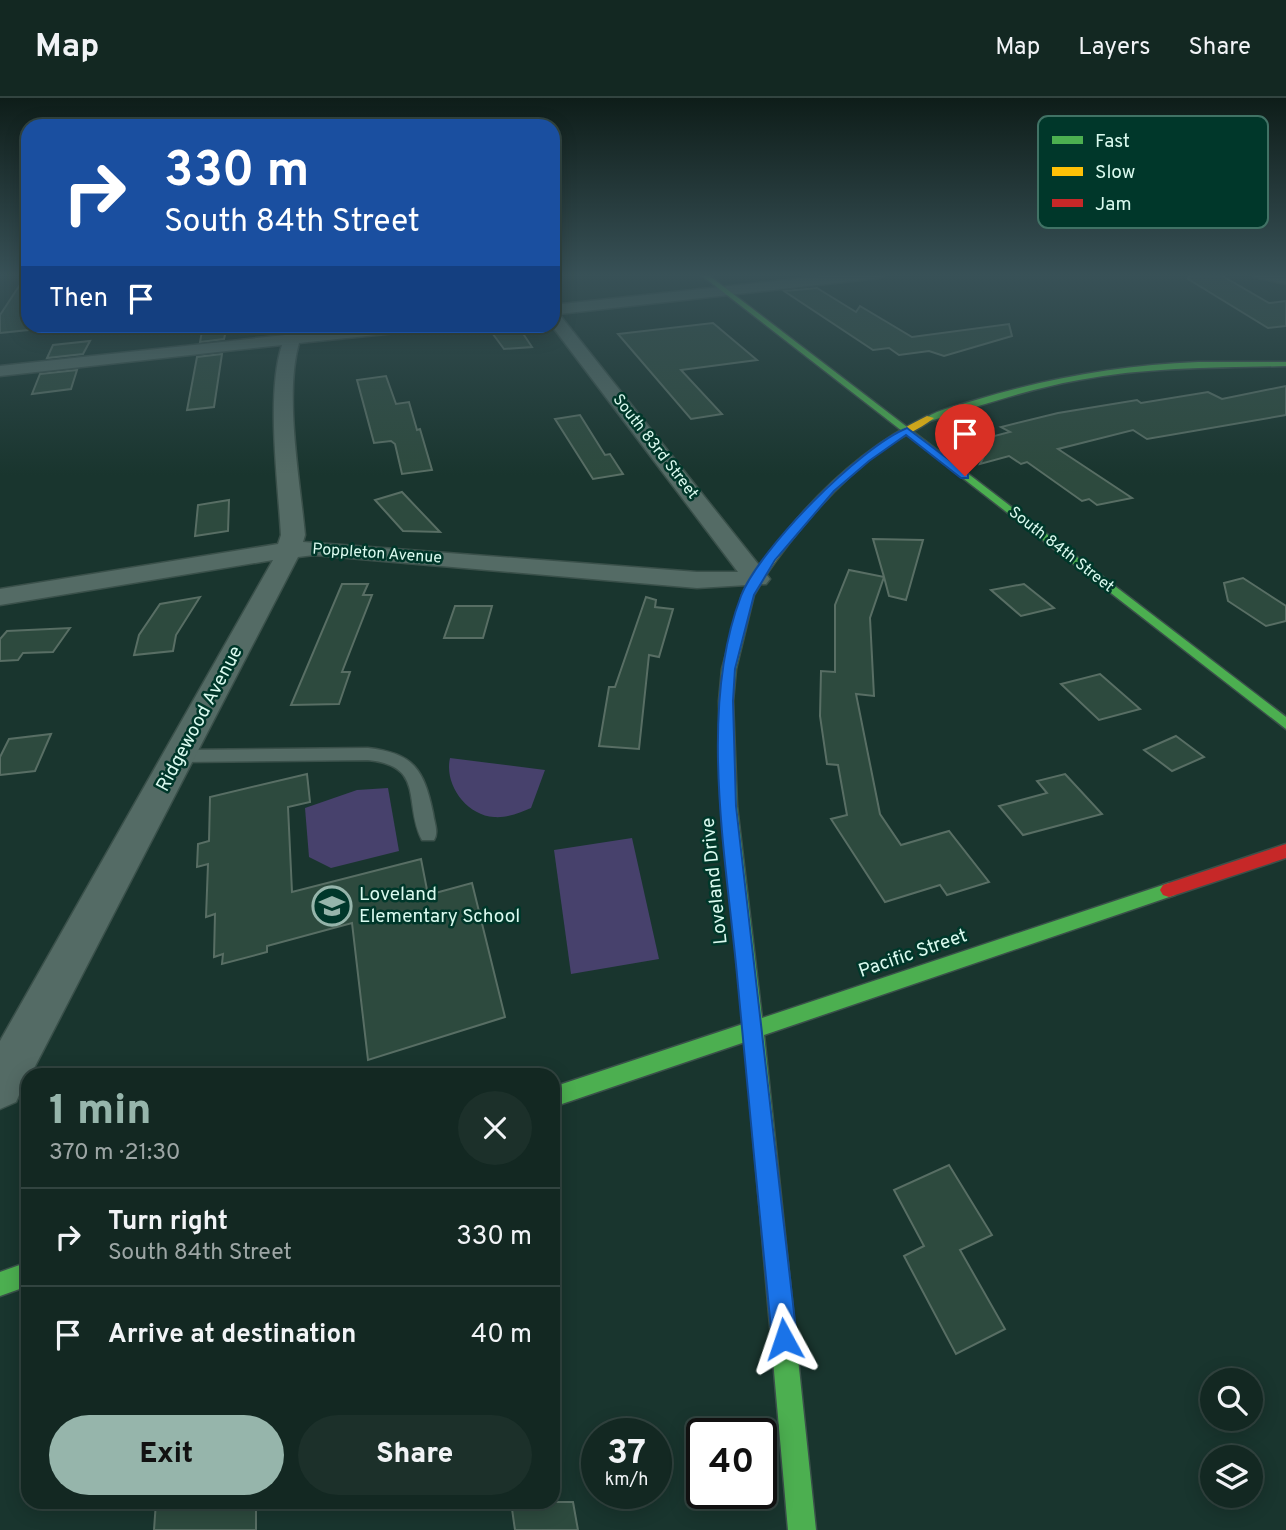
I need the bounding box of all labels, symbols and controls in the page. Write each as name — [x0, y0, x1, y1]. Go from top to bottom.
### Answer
text: Map — [35, 27, 99, 69]
text: Map — [995, 33, 1040, 63]
text: Layers — [1078, 33, 1150, 63]
text: Share — [1188, 33, 1251, 63]
legend — [1038, 116, 1268, 228]
text: Fast — [1095, 130, 1130, 154]
text: 330 m — [164, 142, 309, 204]
icon: right — [49, 147, 140, 238]
text: Slow — [1095, 161, 1135, 185]
text: Jam — [1095, 193, 1132, 217]
text: South 84th Street — [164, 203, 420, 243]
icon: arrive — [122, 280, 160, 318]
text: Then — [49, 283, 108, 316]
street label: South 83rd Street — [608, 390, 702, 504]
pin — [935, 404, 995, 476]
icon: arrive — [946, 415, 984, 453]
street label: South 84th Street — [1004, 503, 1118, 597]
street label: Poppleton Avenue — [311, 539, 443, 569]
street label: Ridgewood Avenue — [151, 642, 249, 796]
street label: Loveland Drive — [696, 816, 734, 946]
place label: Loveland Elementary School — [359, 883, 520, 929]
school or university icon: Loveland Elementary School — [311, 885, 353, 927]
street label: Pacific Street — [855, 924, 971, 984]
text: 1 min — [49, 1086, 152, 1139]
button: close — [458, 1091, 532, 1165]
text: 370 m · 21:30 — [49, 1139, 181, 1168]
text: Turn right — [108, 1206, 228, 1239]
icon: right — [49, 1218, 87, 1256]
text: 330 m — [456, 1221, 532, 1254]
text: South 84th Street — [108, 1239, 292, 1268]
position arrow — [747, 1302, 821, 1376]
icon: arrive — [49, 1316, 87, 1354]
text: Arrive at destination — [108, 1319, 356, 1352]
text: 40 m — [471, 1319, 532, 1352]
map controls — [1200, 1368, 1263, 1508]
button: search — [1200, 1368, 1263, 1431]
button: Exit — [49, 1415, 284, 1495]
button: Share — [298, 1415, 532, 1495]
speed limit sign: 40 — [686, 1418, 777, 1509]
text: 37 — [607, 1432, 646, 1476]
button: layers — [1200, 1445, 1263, 1508]
text: km/h — [605, 1469, 648, 1492]

